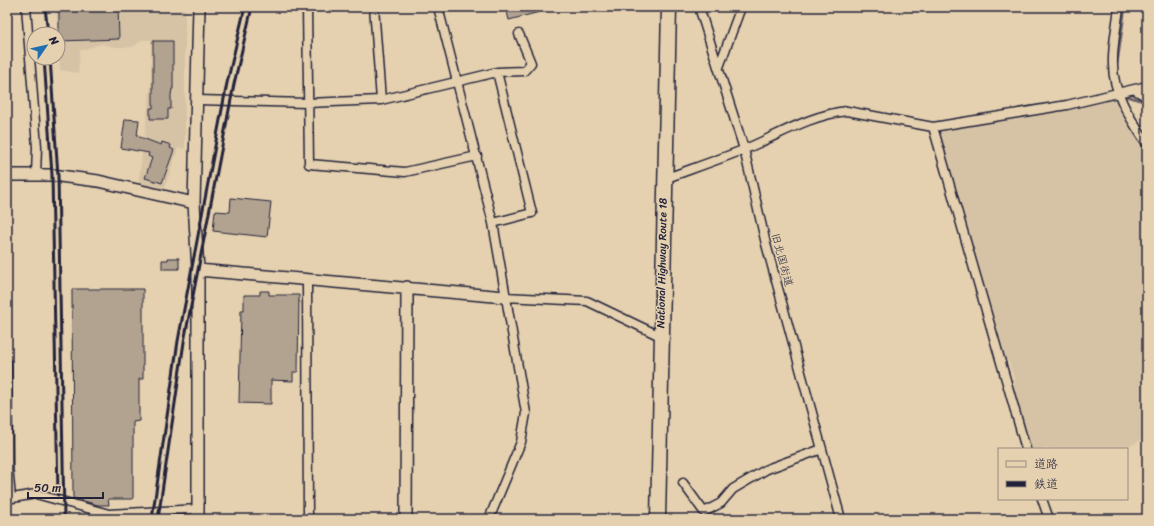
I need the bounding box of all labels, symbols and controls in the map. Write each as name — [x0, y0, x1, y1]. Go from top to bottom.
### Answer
north arrow — [26, 26, 66, 66]
text: N — [43, 31, 64, 49]
street label: National Highway Route 18 — [651, 197, 673, 328]
street label: 旧北国街道 — [766, 231, 798, 289]
legend — [998, 448, 1128, 500]
text: 道路 — [1034, 453, 1058, 475]
text: 鉄道 — [1034, 473, 1058, 495]
scale bar — [28, 474, 103, 500]
text: 50 m — [34, 477, 61, 499]

